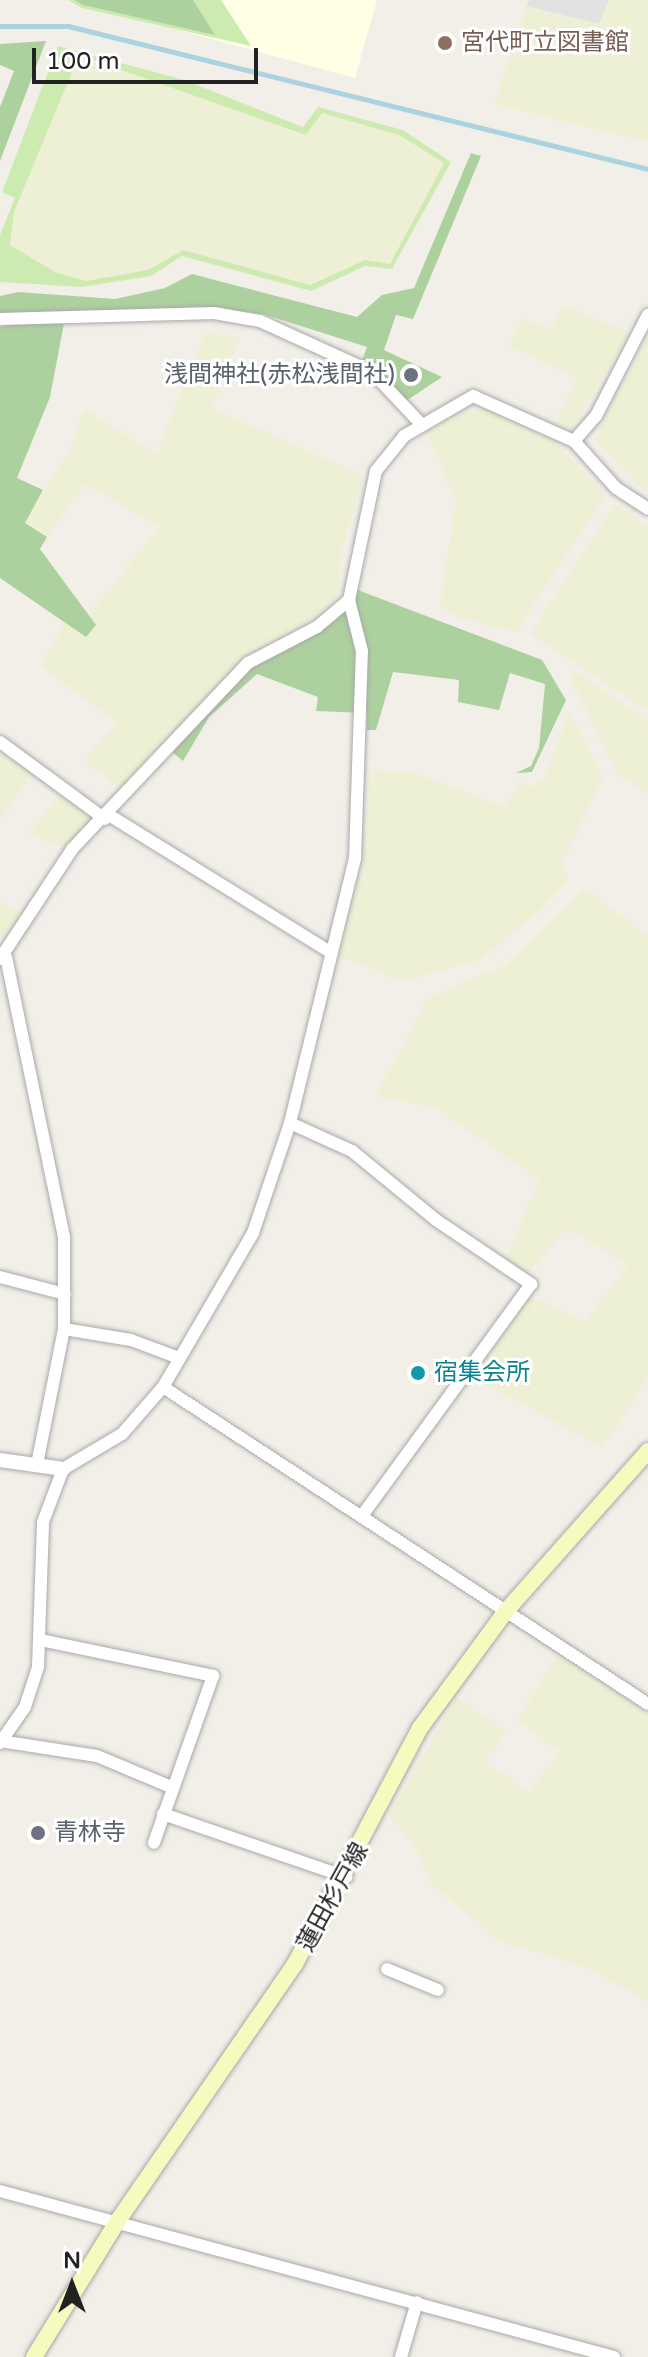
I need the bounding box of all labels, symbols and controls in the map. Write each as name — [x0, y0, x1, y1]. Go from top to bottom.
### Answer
place label: 宮代町立図書館 — [461, 29, 629, 57]
scale bar — [36, 32, 262, 82]
marker: 宮代町立図書館 — [436, 34, 454, 52]
text: 100 m — [46, 47, 120, 76]
place label: 浅間神社(赤松浅間社) — [164, 361, 395, 389]
marker: 浅間神社(赤松浅間社) — [402, 366, 420, 384]
place label: 宿集会所 — [434, 1359, 530, 1387]
marker: 宿集会所 — [409, 1364, 427, 1382]
place label: 青林寺 — [54, 1819, 126, 1847]
marker: 青林寺 — [29, 1824, 47, 1842]
street label: 蓮田杉戸線 — [291, 1838, 375, 1956]
north arrow — [32, 2245, 112, 2325]
text: N — [63, 2248, 81, 2274]

